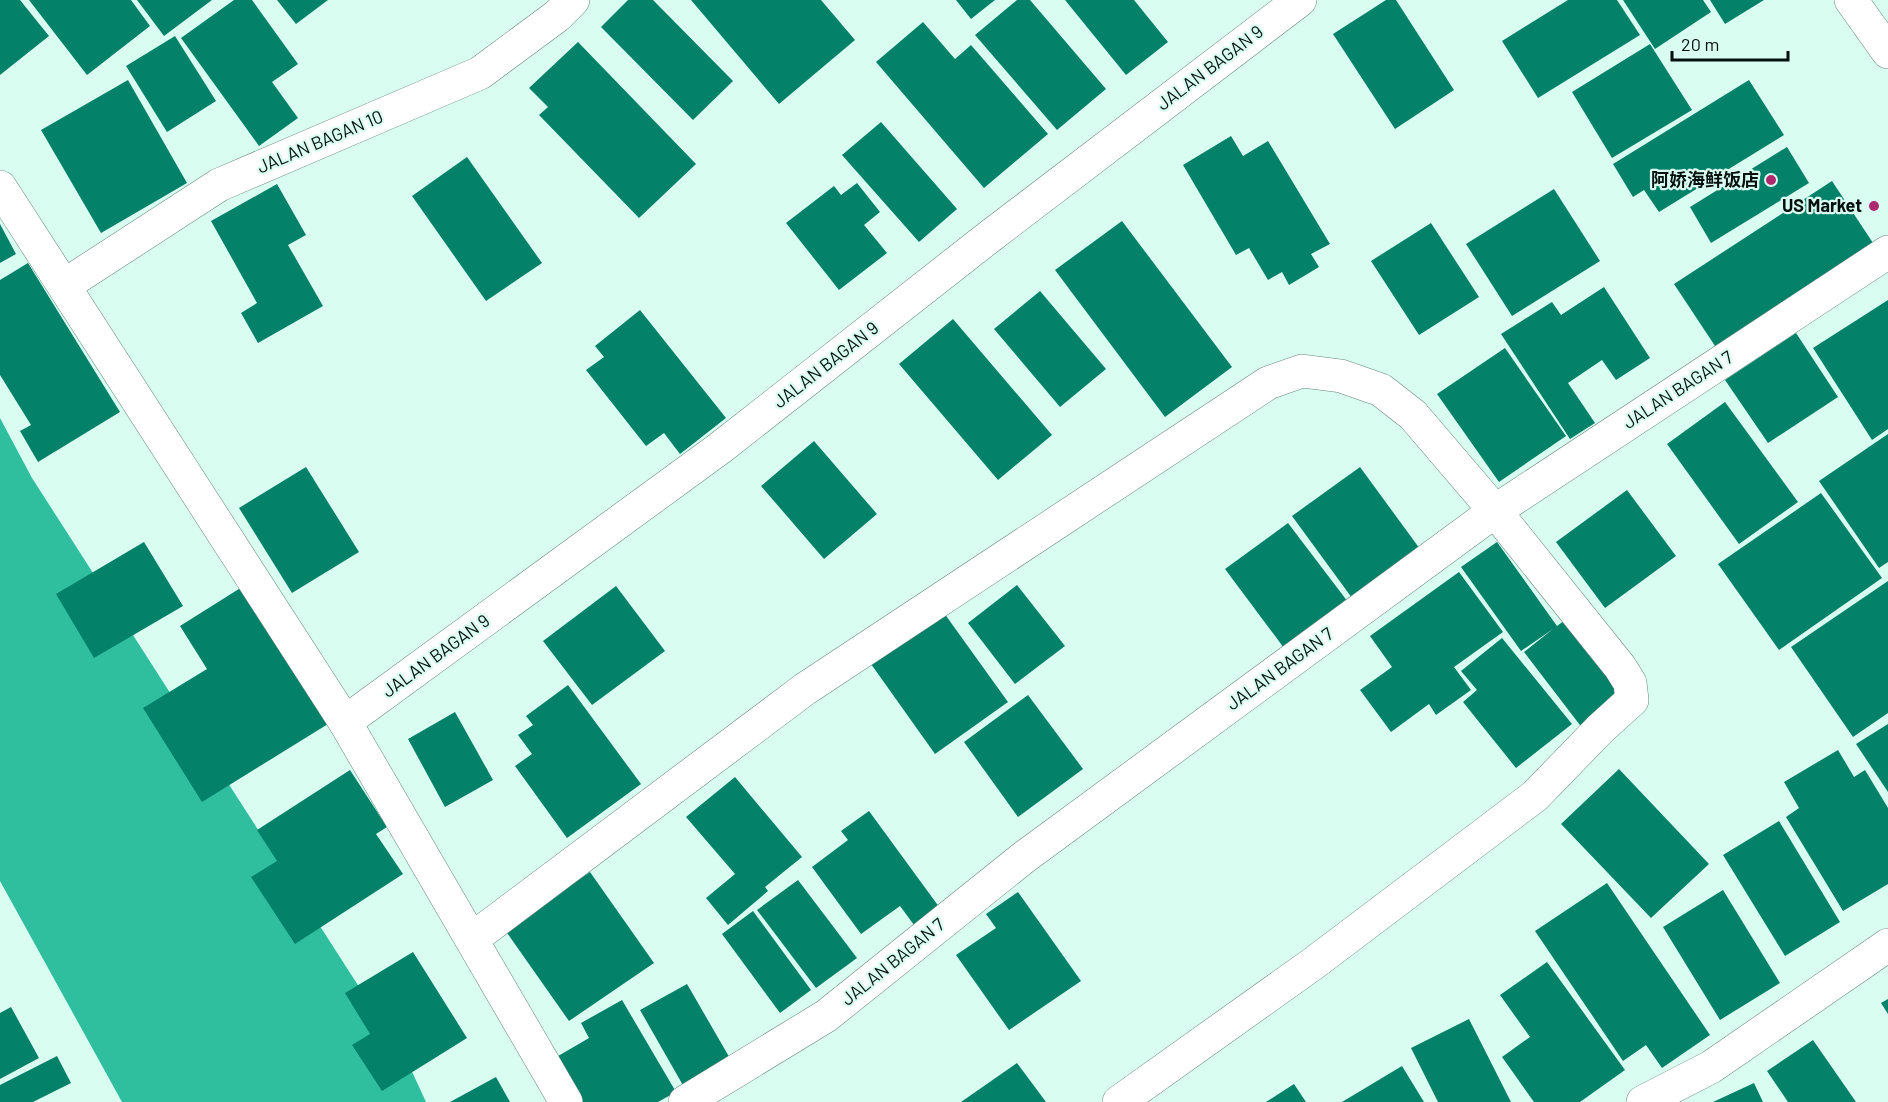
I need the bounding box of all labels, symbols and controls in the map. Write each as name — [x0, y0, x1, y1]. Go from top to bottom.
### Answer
street label: JALAN BAGAN 9 — [1152, 20, 1267, 114]
scale bar — [1672, 24, 1788, 62]
text: 20 m — [1681, 33, 1719, 55]
street label: JALAN BAGAN 10 — [253, 105, 386, 178]
place label: 阿娇海鲜饭店 — [1651, 168, 1759, 190]
marker: 阿娇海鲜饭店 — [1764, 173, 1778, 187]
place label: US Market — [1782, 194, 1862, 216]
marker: US Market — [1867, 199, 1881, 213]
street label: JALAN BAGAN 9 — [768, 316, 882, 412]
street label: JALAN BAGAN 7 — [1618, 345, 1737, 433]
street label: JALAN BAGAN 9 — [377, 609, 493, 702]
street label: JALAN BAGAN 7 — [1222, 622, 1337, 714]
street label: JALAN BAGAN 7 — [836, 913, 949, 1010]

